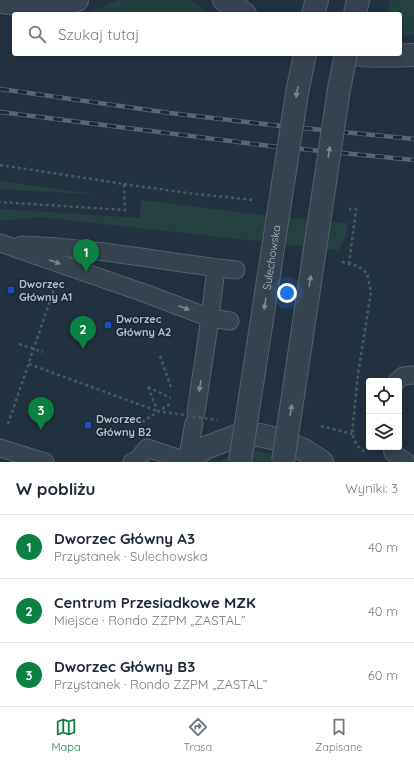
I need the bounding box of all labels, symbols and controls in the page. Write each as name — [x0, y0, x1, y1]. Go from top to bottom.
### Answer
search box — [12, 12, 402, 56]
icon: search — [26, 23, 48, 45]
text: Szukaj tutaj — [58, 25, 139, 44]
one-way arrow — [294, 86, 300, 98]
one-way arrow — [326, 146, 332, 159]
street label: Sulechowska — [260, 224, 284, 291]
pin: 1 — [73, 239, 99, 272]
one-way arrow — [49, 259, 61, 265]
one-way arrow — [307, 275, 313, 287]
place label: Dworzec Główny A1 — [19, 277, 72, 304]
your location — [277, 283, 297, 303]
marker: Dworzec Główny A1 — [6, 285, 16, 295]
one-way arrow — [262, 298, 268, 310]
one-way arrow — [178, 305, 190, 311]
place label: Dworzec Główny A2 — [116, 312, 171, 339]
pin: 2 — [70, 316, 96, 349]
marker: Dworzec Główny A2 — [103, 320, 113, 330]
map controls — [366, 378, 402, 450]
button: locate — [366, 378, 402, 414]
one-way arrow — [197, 380, 203, 392]
pin: 3 — [28, 397, 54, 430]
one-way arrow — [288, 404, 294, 416]
place label: Dworzec Główny B2 — [96, 412, 151, 439]
button: layers — [366, 414, 402, 450]
marker: Dworzec Główny B2 — [83, 420, 93, 430]
text: W pobliżu — [16, 478, 96, 499]
text: Wyniki: 3 — [345, 480, 398, 496]
text: Dworzec Główny A3 — [54, 529, 195, 548]
text: 1 — [26, 539, 32, 555]
text: 40 m — [368, 539, 398, 555]
text: Przystanek · Sulechowska — [54, 548, 208, 564]
text: Centrum Przesiadkowe MZK — [54, 593, 256, 612]
text: 2 — [25, 603, 33, 619]
text: 40 m — [368, 603, 398, 619]
text: Miejsce · Rondo ZZPM „ZASTAL” — [54, 612, 246, 628]
text: Dworzec Główny B3 — [54, 657, 195, 676]
text: 3 — [26, 667, 32, 683]
text: 60 m — [368, 667, 398, 683]
text: Przystanek · Rondo ZZPM „ZASTAL” — [54, 676, 267, 692]
tab: Mapa — [51, 716, 81, 754]
tab: Trasa — [184, 716, 212, 754]
tab: Zapisane — [315, 716, 363, 754]

